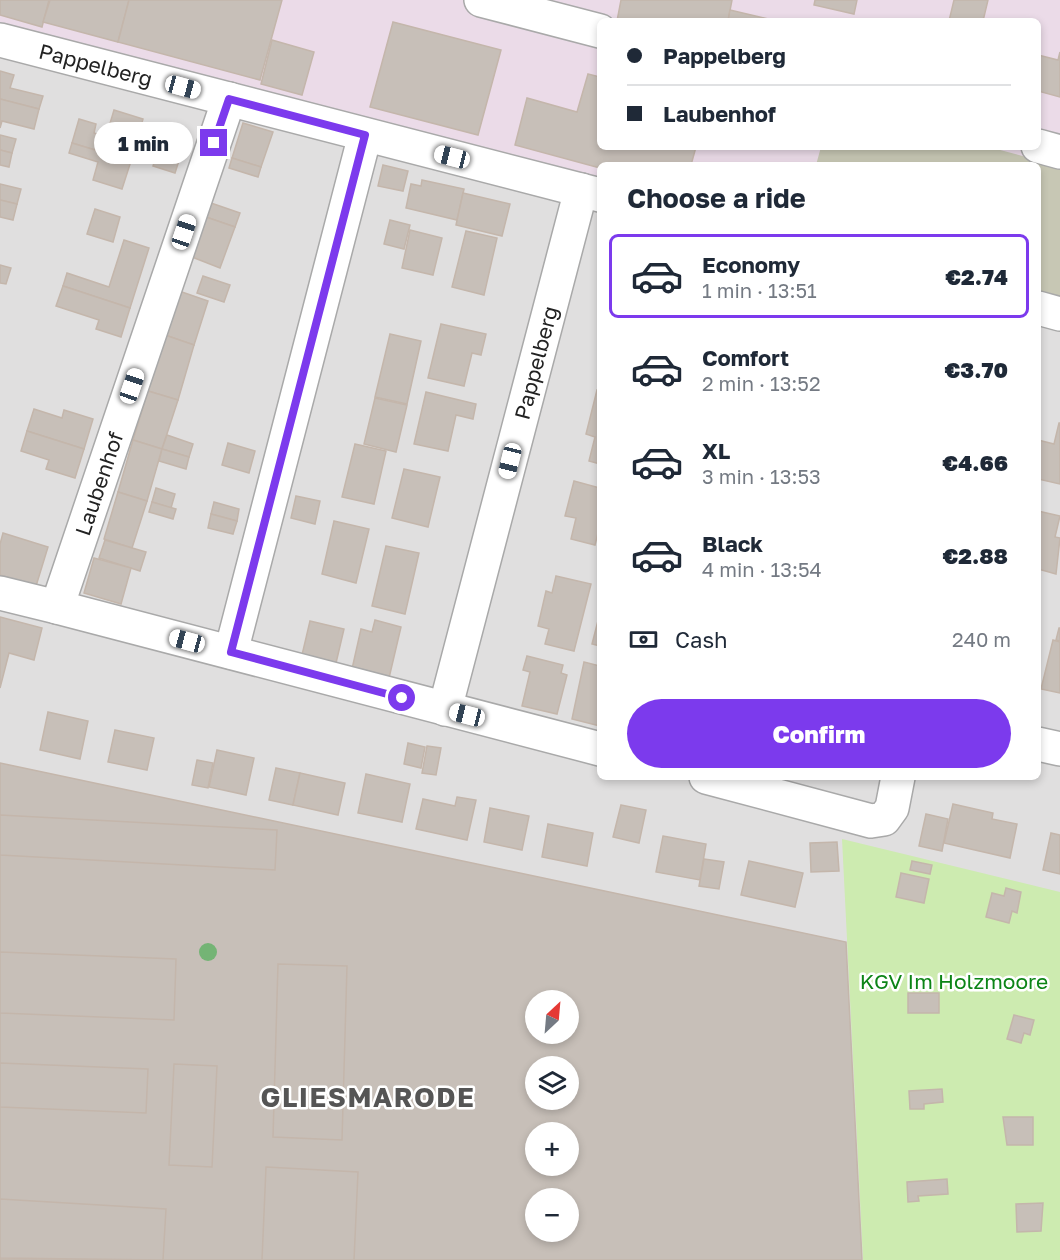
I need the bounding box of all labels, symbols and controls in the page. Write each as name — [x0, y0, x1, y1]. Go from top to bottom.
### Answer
street label: Pappelberg — [36, 38, 155, 92]
text: Pappelberg — [663, 42, 786, 69]
car — [163, 74, 203, 100]
text: Laubenhof — [663, 100, 776, 127]
callout: 1 min — [94, 122, 193, 164]
route end — [200, 129, 227, 156]
text: 1 min — [118, 131, 169, 155]
car — [432, 144, 472, 170]
text: Choose a ride — [627, 182, 806, 214]
car — [170, 212, 198, 252]
icon: car — [630, 249, 684, 303]
text: Economy — [702, 251, 800, 278]
text: €2.74 — [945, 263, 1008, 290]
text: 1 min · 13:51 — [702, 278, 817, 302]
street label: Pappelberg — [508, 303, 563, 422]
icon: car — [630, 342, 684, 396]
text: Comfort — [702, 344, 789, 371]
text: €3.70 — [944, 356, 1008, 383]
car — [118, 366, 146, 406]
text: 2 min · 13:52 — [702, 371, 821, 395]
street label: Laubenhof — [69, 428, 128, 539]
icon: car — [630, 435, 684, 489]
text: XL — [702, 437, 730, 464]
car — [497, 441, 523, 481]
text: €4.66 — [942, 449, 1008, 476]
text: 3 min · 13:53 — [702, 464, 821, 488]
icon: car — [630, 528, 684, 582]
text: Black — [702, 530, 763, 557]
text: €2.88 — [942, 542, 1008, 569]
text: 4 min · 13:54 — [702, 557, 822, 581]
icon: cash — [627, 623, 660, 656]
text: Cash — [675, 626, 728, 653]
text: 240 m — [952, 627, 1011, 651]
car — [167, 628, 207, 654]
route start — [388, 684, 415, 711]
button: Confirm — [627, 699, 1011, 768]
car — [447, 702, 487, 728]
park label: KGV Im Holzmoore — [860, 968, 1048, 994]
north arrow — [525, 990, 579, 1044]
map controls — [525, 990, 579, 1242]
button: layers — [525, 1056, 579, 1110]
district label: GLIESMARODE — [261, 1081, 475, 1113]
button: + — [525, 1122, 579, 1176]
button: − — [525, 1188, 579, 1242]

